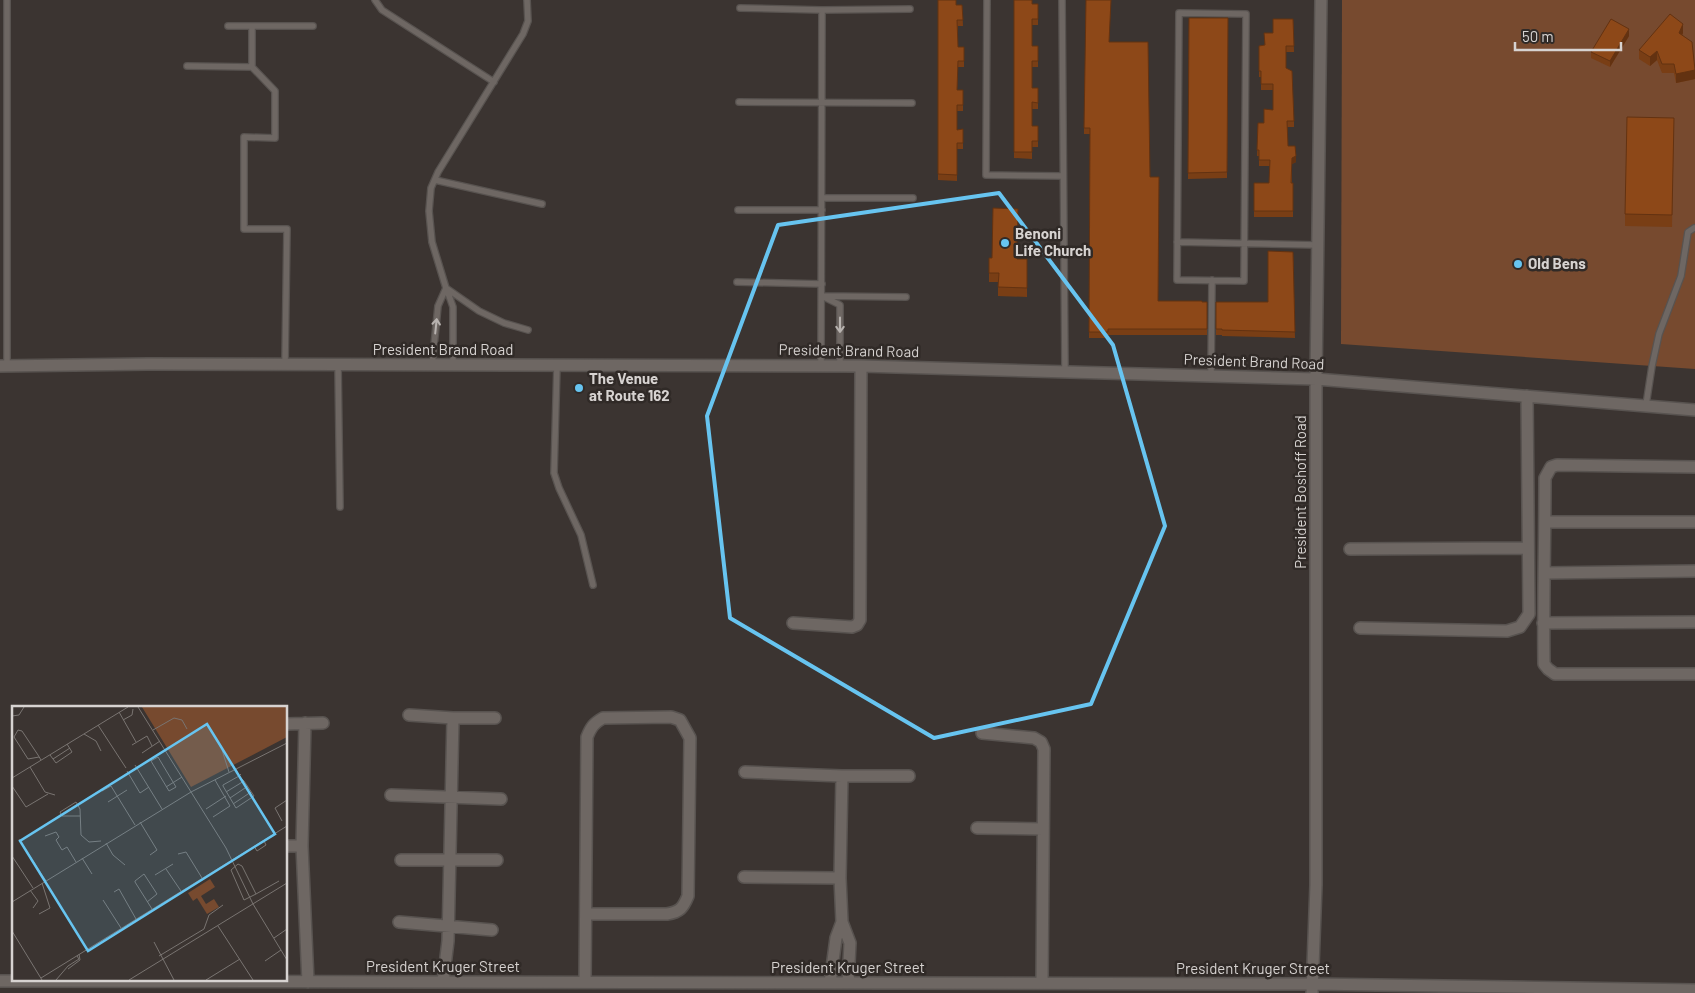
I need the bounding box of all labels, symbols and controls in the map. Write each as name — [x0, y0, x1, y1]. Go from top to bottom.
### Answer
scale bar — [1515, 20, 1621, 52]
text: 50 m — [1522, 27, 1554, 45]
place label: Benoni Life Church — [1015, 224, 1091, 259]
marker: Benoni Life Church — [999, 237, 1011, 249]
place label: Old Bens — [1528, 254, 1586, 272]
marker: Old Bens — [1512, 258, 1524, 270]
one-way arrow — [835, 317, 845, 333]
one-way arrow — [431, 319, 441, 335]
street label: President Brand Road — [373, 340, 513, 358]
street label: President Brand Road — [779, 340, 920, 360]
street label: President Brand Road — [1183, 350, 1325, 372]
place label: The Venue at Route 162 — [589, 369, 670, 404]
marker: The Venue at Route 162 — [573, 382, 585, 394]
street label: President Boshoff Road — [1291, 415, 1309, 569]
inset map — [12, 706, 288, 980]
street label: President Kruger Street — [366, 957, 520, 975]
street label: President Kruger Street — [771, 958, 925, 976]
street label: President Kruger Street — [1176, 959, 1330, 977]

